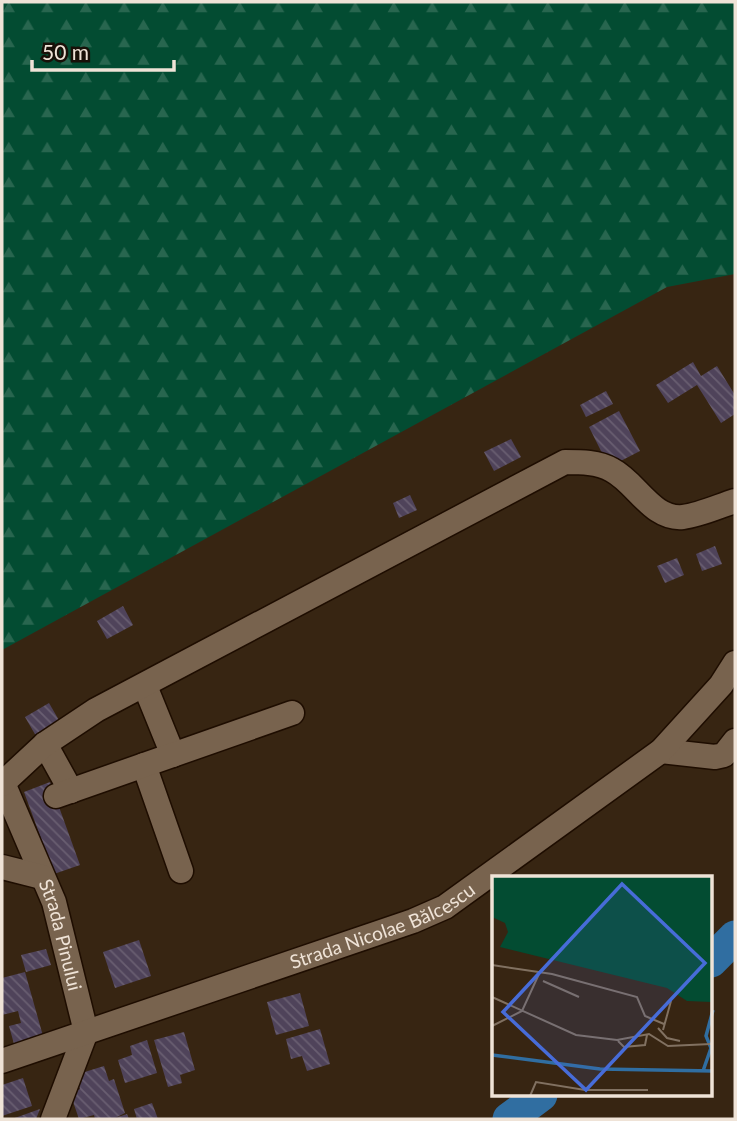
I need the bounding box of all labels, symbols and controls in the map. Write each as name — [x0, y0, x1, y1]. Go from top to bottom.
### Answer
scale bar — [32, 28, 173, 72]
text: 50 m — [42, 39, 89, 64]
street label: Strada Pinului — [35, 875, 87, 993]
inset map — [492, 876, 712, 1096]
street label: Strada Nicolae Bălcescu — [287, 877, 479, 973]

